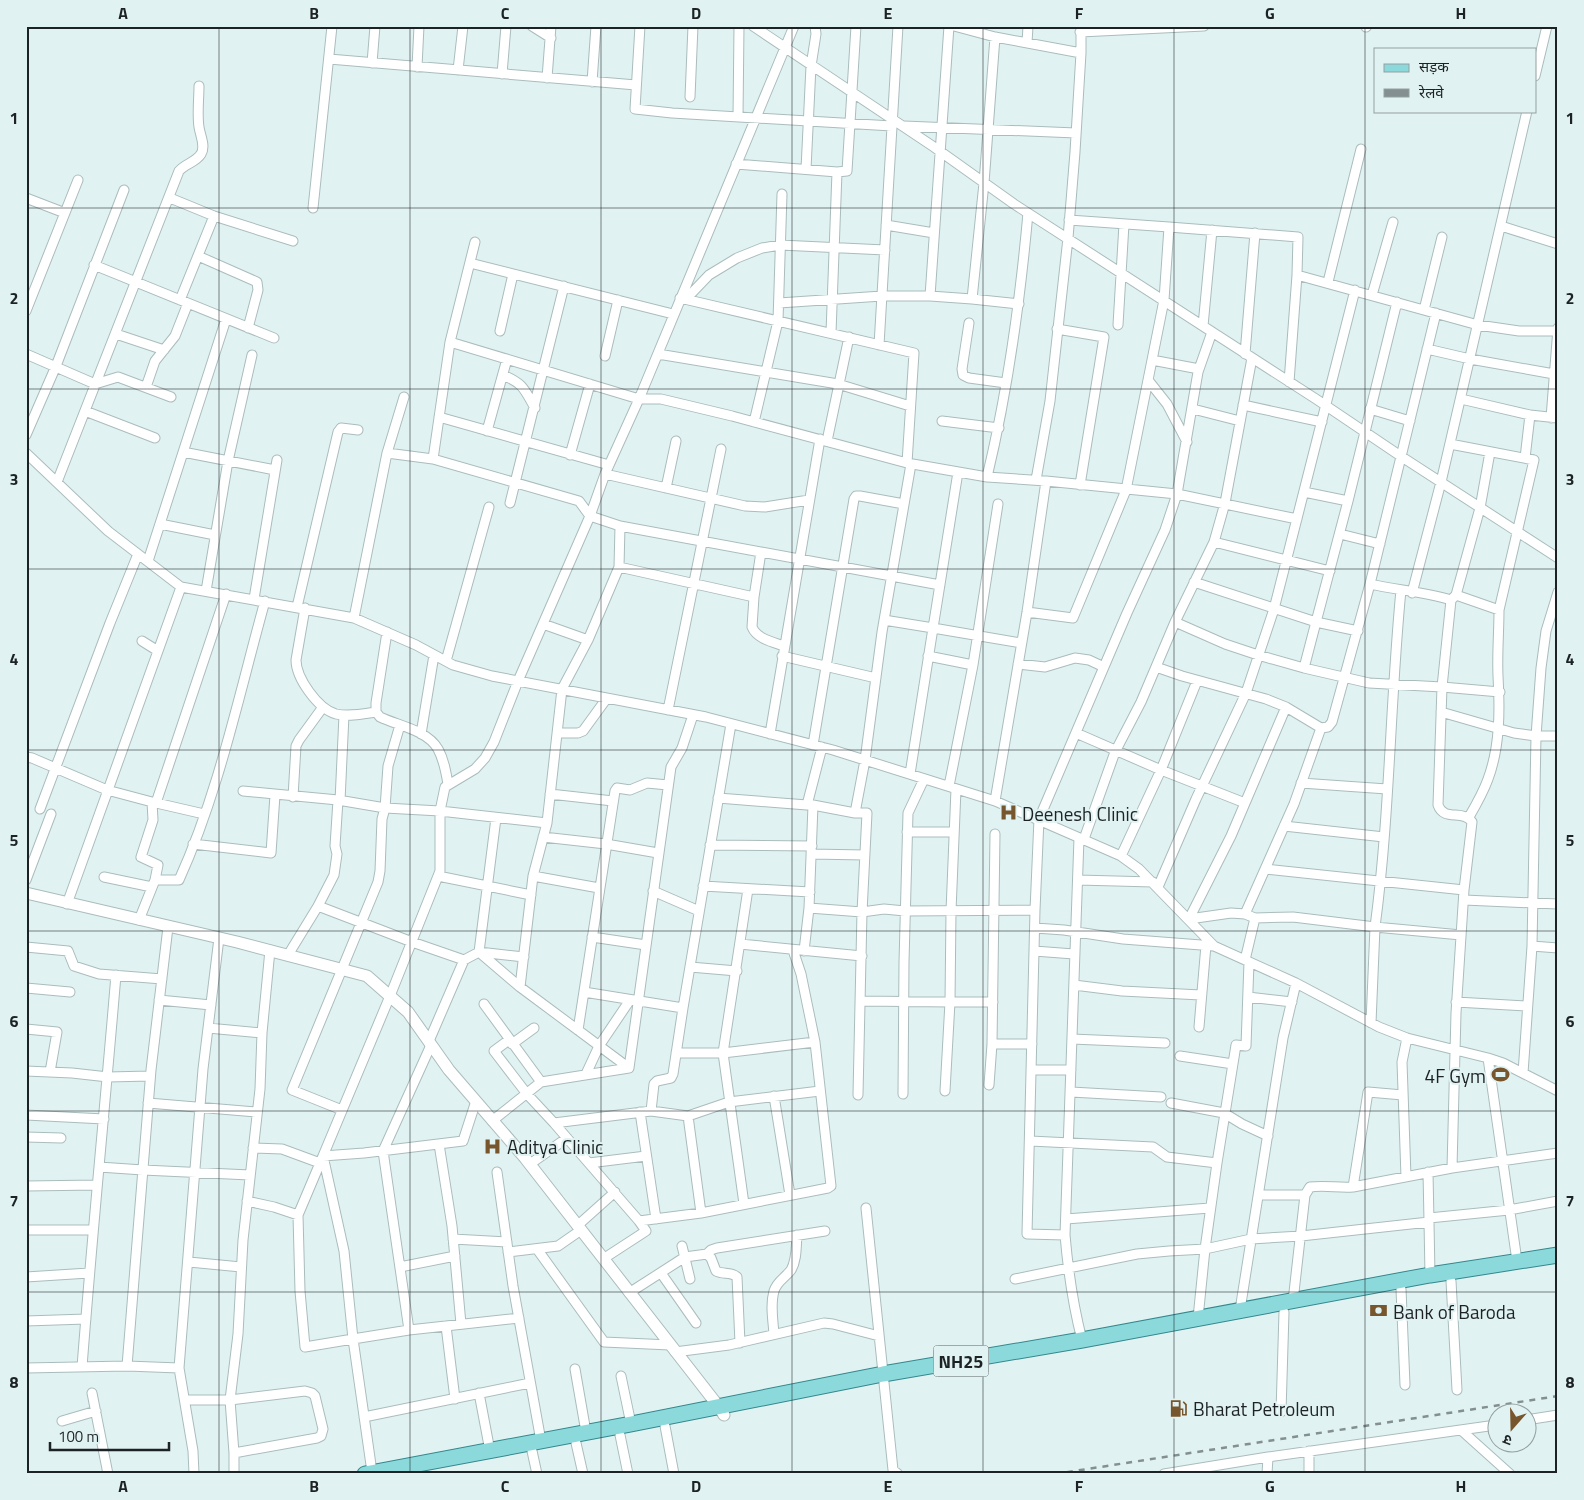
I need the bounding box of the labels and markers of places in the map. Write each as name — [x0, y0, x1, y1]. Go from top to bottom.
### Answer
place label: Deenesh Clinic — [1022, 799, 1138, 828]
hospital icon: Deenesh Clinic — [998, 803, 1018, 823]
place label: 4F Gym — [1425, 1061, 1486, 1090]
sports icon: 4F Gym — [1490, 1065, 1510, 1085]
place label: Aditya Clinic — [507, 1132, 603, 1161]
hospital icon: Aditya Clinic — [483, 1136, 503, 1156]
place label: Bank of Baroda — [1393, 1297, 1516, 1326]
bank icon: Bank of Baroda — [1369, 1301, 1389, 1321]
place label: Bharat Petroleum — [1193, 1394, 1335, 1423]
fuel station icon: Bharat Petroleum — [1169, 1398, 1189, 1418]

